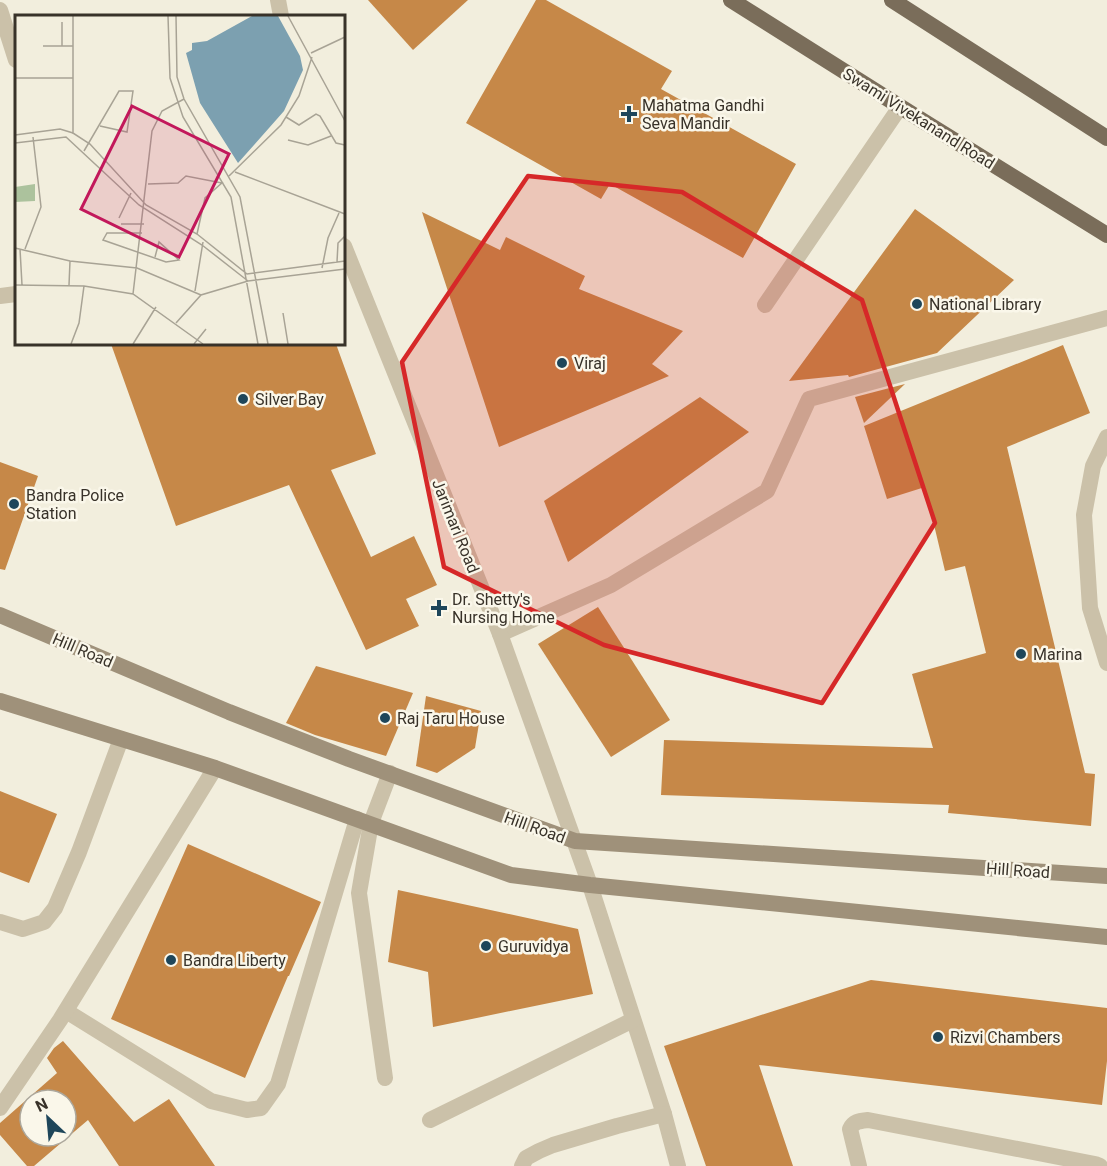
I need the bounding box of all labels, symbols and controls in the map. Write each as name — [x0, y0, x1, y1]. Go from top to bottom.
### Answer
inset map — [15, 15, 345, 345]
street label: Swami Vivekanand Road — [839, 64, 998, 173]
place label: Mahatma Gandhi Seva Mandir — [642, 96, 764, 133]
marker: Mahatma Gandhi Seva Mandir — [620, 105, 638, 123]
place label: National Library — [929, 295, 1042, 314]
marker: National Library — [910, 297, 924, 311]
place label: Viraj — [574, 354, 606, 373]
marker: Viraj — [555, 356, 569, 370]
place label: Silver Bay — [255, 390, 324, 409]
marker: Silver Bay — [236, 392, 250, 406]
street label: Jarimari Road — [428, 476, 483, 576]
place label: Bandra Police Station — [26, 486, 124, 523]
marker: Bandra Police Station — [7, 497, 21, 511]
place label: Dr. Shetty's Nursing Home — [452, 590, 555, 627]
marker: Dr. Shetty's Nursing Home — [430, 599, 448, 617]
street label: Hill Road — [50, 629, 116, 672]
place label: Marina — [1033, 645, 1083, 664]
marker: Marina — [1014, 647, 1028, 661]
place label: Raj Taru House — [397, 709, 505, 728]
marker: Raj Taru House — [378, 711, 392, 725]
street label: Hill Road — [502, 808, 568, 847]
street label: Hill Road — [985, 859, 1050, 882]
place label: Guruvidya — [498, 937, 569, 956]
marker: Guruvidya — [479, 939, 493, 953]
place label: Bandra Liberty — [183, 951, 286, 970]
marker: Bandra Liberty — [164, 953, 178, 967]
place label: Rizvi Chambers — [950, 1028, 1060, 1047]
marker: Rizvi Chambers — [931, 1030, 945, 1044]
north arrow — [18, 1088, 78, 1148]
text: N — [32, 1094, 51, 1116]

